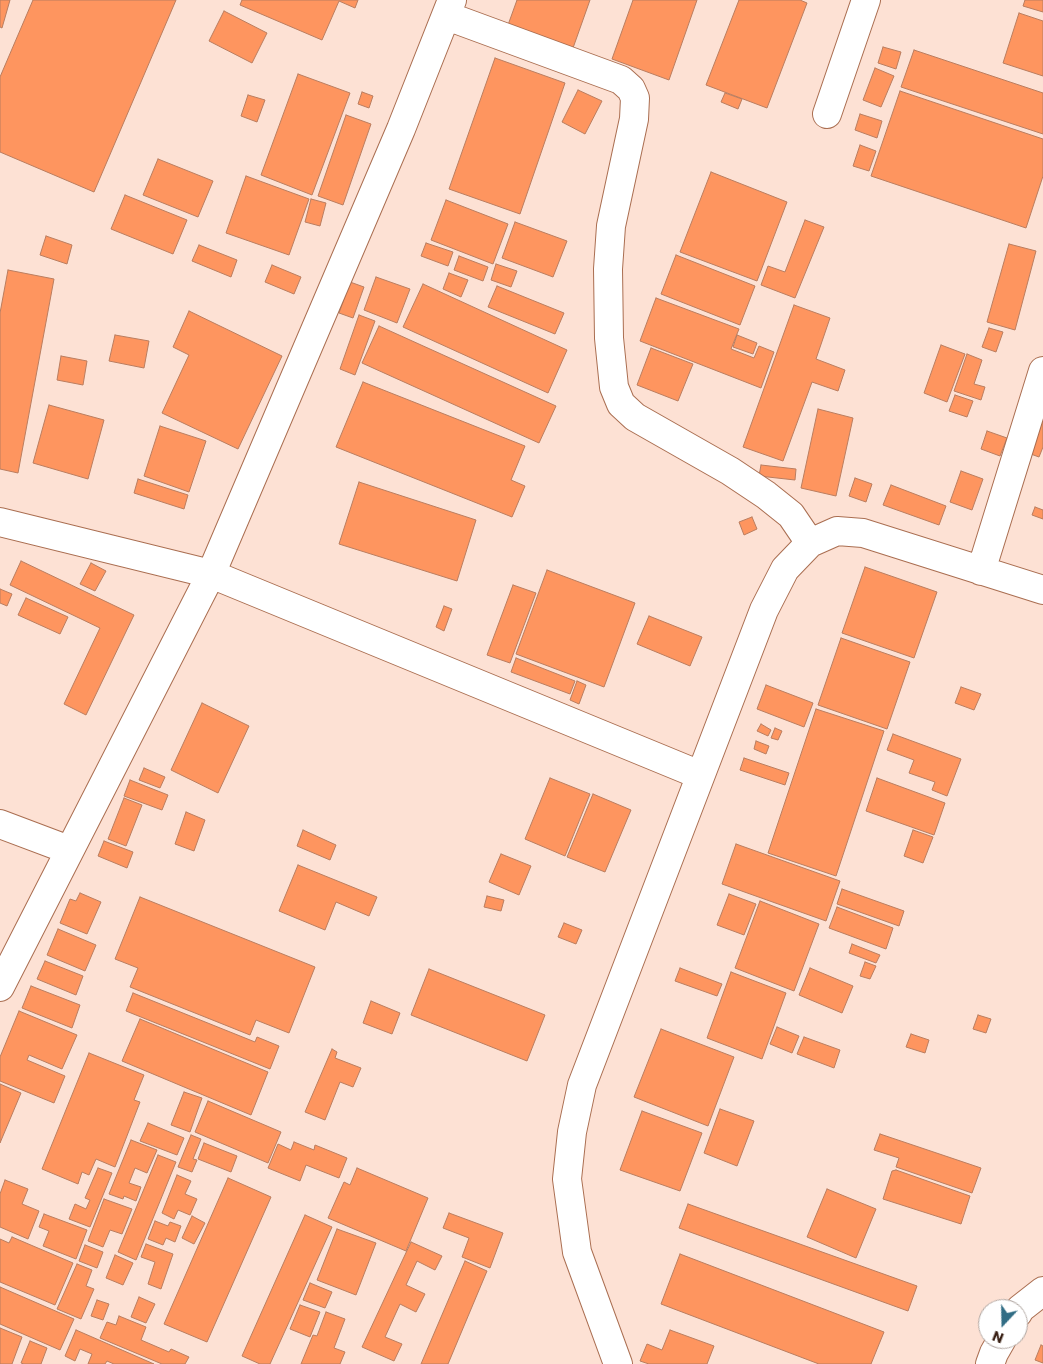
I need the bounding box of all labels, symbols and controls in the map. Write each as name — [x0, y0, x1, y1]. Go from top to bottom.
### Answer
north arrow — [978, 1299, 1028, 1349]
text: N — [989, 1326, 1006, 1348]

